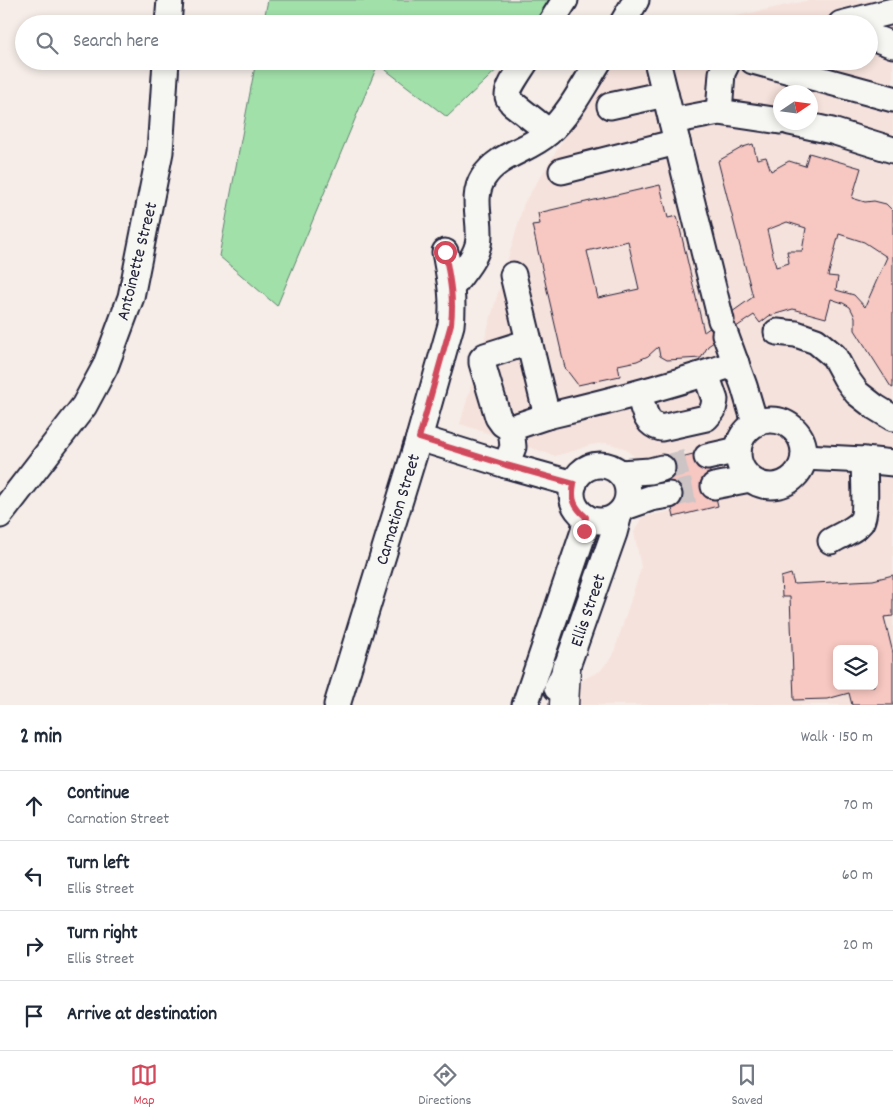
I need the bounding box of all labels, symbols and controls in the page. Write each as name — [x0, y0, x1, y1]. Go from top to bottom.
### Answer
search box — [15, 15, 878, 70]
icon: search — [33, 29, 61, 57]
text: Search here — [73, 29, 159, 56]
north arrow — [773, 85, 818, 130]
street label: Antoinette Street — [112, 199, 165, 324]
route start — [434, 241, 457, 264]
street label: Carnation Street — [371, 451, 428, 568]
route end — [573, 520, 596, 543]
street label: Ellis Street — [565, 571, 614, 651]
map controls — [833, 645, 878, 690]
button: layers — [833, 645, 878, 690]
text: 2 min — [20, 723, 62, 753]
text: Walk · 150 m — [801, 726, 873, 749]
text: Continue — [67, 781, 129, 808]
icon: ahead — [20, 792, 48, 820]
text: 70 m — [843, 794, 873, 817]
text: Carnation Street — [67, 808, 169, 831]
text: Turn left — [67, 851, 130, 878]
icon: left — [20, 862, 48, 890]
text: 60 m — [842, 864, 873, 887]
text: Ellis Street — [67, 878, 134, 901]
text: Turn right — [67, 921, 138, 948]
icon: right — [20, 932, 48, 960]
text: 20 m — [843, 934, 873, 957]
text: Ellis Street — [67, 948, 134, 971]
icon: arrive — [20, 1002, 48, 1030]
text: Arrive at destination — [67, 1002, 217, 1029]
tab: Map — [130, 1061, 158, 1111]
tab: Directions — [418, 1061, 471, 1111]
tab: Saved — [732, 1061, 763, 1111]

